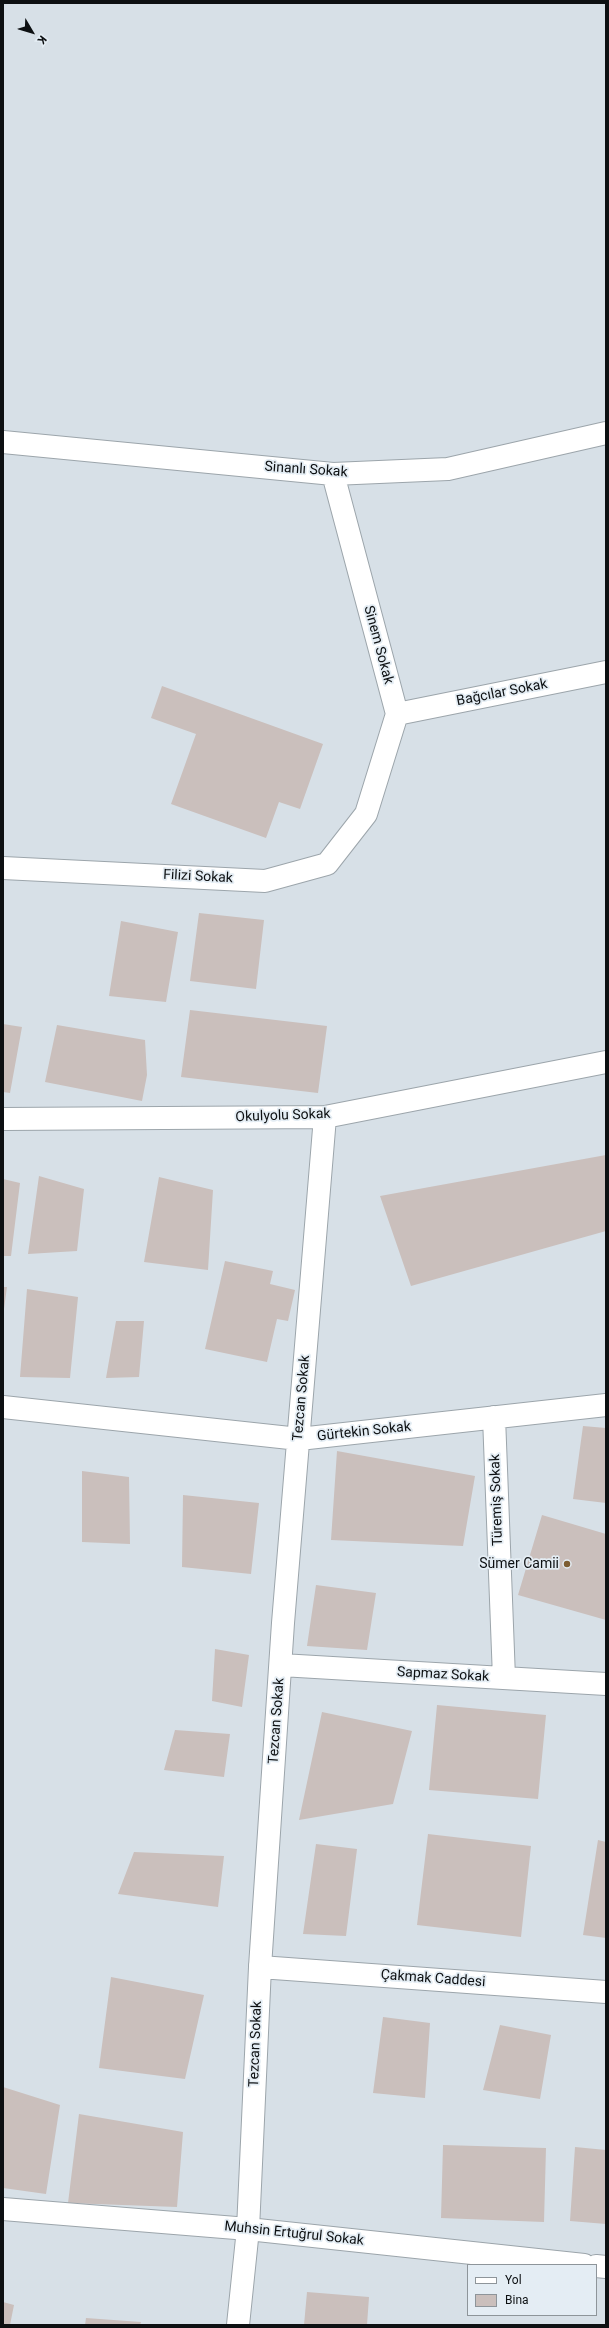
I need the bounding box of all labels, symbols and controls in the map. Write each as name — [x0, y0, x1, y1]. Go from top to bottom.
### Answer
north arrow — [12, 12, 52, 52]
text: K — [35, 33, 49, 46]
street label: Sinanlı Sokak — [264, 459, 348, 481]
street label: Sinem Sokak — [359, 604, 397, 686]
street label: Bağcılar Sokak — [455, 676, 549, 710]
street label: Filizi Sokak — [163, 867, 233, 887]
street label: Okulyolu Sokak — [235, 1106, 331, 1126]
street label: Tezcan Sokak — [290, 1354, 314, 1442]
street label: Gürtekin Sokak — [316, 1419, 412, 1445]
street label: Türemiş Sokak — [487, 1454, 507, 1546]
place label: Sümer Camii — [479, 1556, 559, 1572]
marker: Sümer Camii — [562, 1559, 572, 1569]
street label: Sapmaz Sokak — [397, 1664, 489, 1686]
street label: Tezcan Sokak — [266, 1677, 288, 1765]
street label: Çakmak Caddesi — [380, 1967, 486, 1991]
street label: Tezcan Sokak — [246, 2001, 266, 2087]
street label: Muhsin Ertuğrul Sokak — [223, 2218, 365, 2250]
legend — [467, 2264, 597, 2316]
text: Yol — [505, 2273, 522, 2287]
text: Bina — [505, 2293, 529, 2307]

